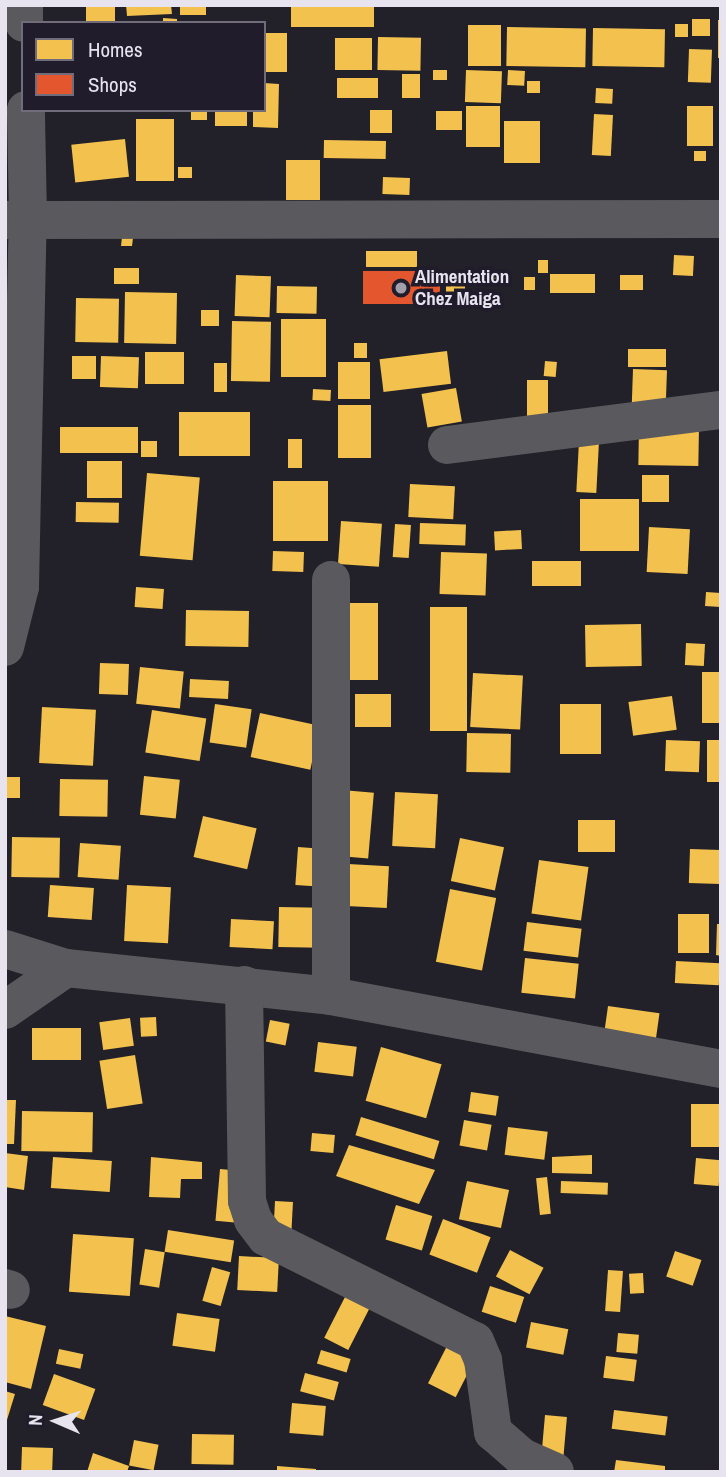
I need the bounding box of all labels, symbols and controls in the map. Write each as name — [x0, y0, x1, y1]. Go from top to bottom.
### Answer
legend — [21, 21, 266, 112]
text: Homes — [88, 35, 143, 64]
text: Shops — [88, 70, 137, 99]
place label: Alimentation Chez Maiga — [415, 266, 509, 310]
marker: Alimentation Chez Maiga — [393, 280, 409, 296]
north arrow — [21, 1386, 91, 1456]
text: N — [22, 1414, 48, 1426]

